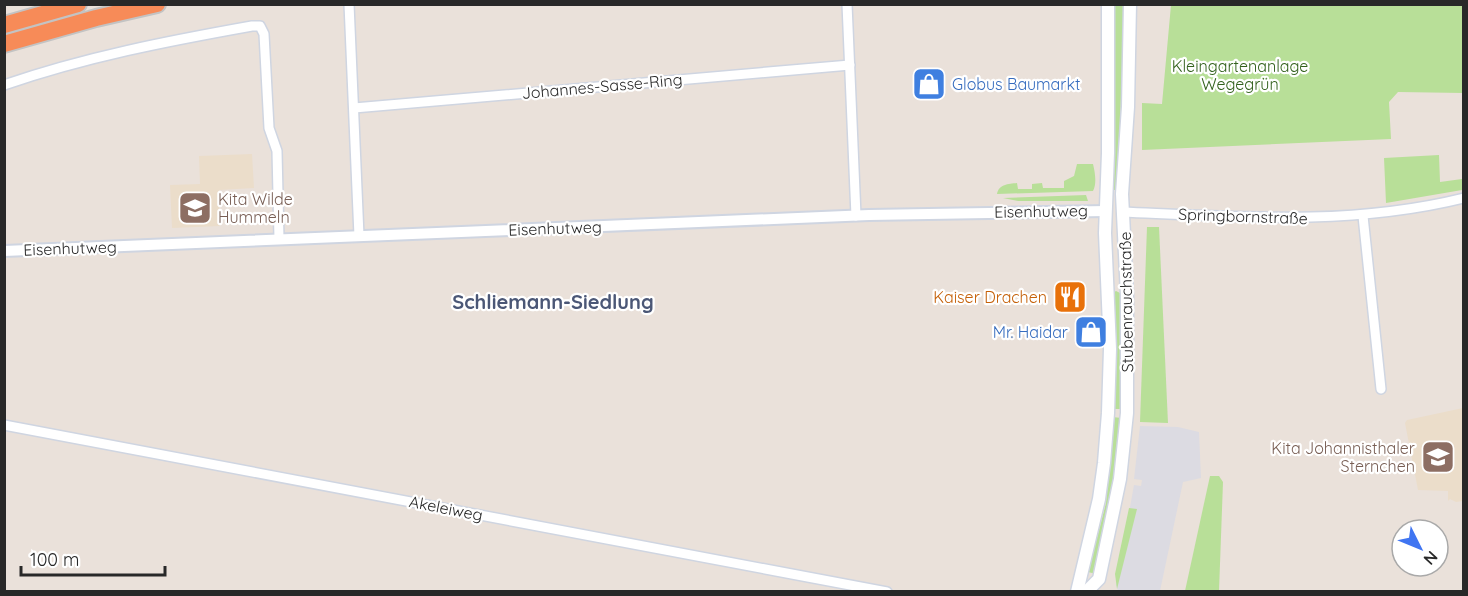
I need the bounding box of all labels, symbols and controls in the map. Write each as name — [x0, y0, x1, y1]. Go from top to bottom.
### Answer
park label: Kleingartenanlage Wegegrün — [1172, 56, 1308, 94]
shop icon: Globus Baumarkt — [911, 66, 947, 102]
street label: Johannes-Sasse-Ring — [521, 69, 683, 103]
place label: Globus Baumarkt — [952, 74, 1080, 94]
place label: Kita Wilde Hummeln — [218, 189, 293, 227]
school or university icon: Kita Wilde Hummeln — [177, 190, 213, 226]
street label: Eisenhutweg — [994, 200, 1088, 222]
street label: Springbornstraße — [1178, 204, 1308, 228]
street label: Eisenhutweg — [508, 216, 602, 240]
street label: Stubenrauchstraße — [1115, 231, 1137, 373]
street label: Eisenhutweg — [23, 236, 117, 260]
restaurant icon: Kaiser Drachen — [1052, 279, 1088, 315]
place label: Kaiser Drachen — [933, 287, 1047, 307]
district label: Schliemann-Siedlung — [452, 289, 654, 314]
shop icon: Mr. Haidar — [1073, 314, 1109, 350]
place label: Mr. Haidar — [993, 322, 1068, 342]
place label: Kita Johannisthaler Sternchen — [1271, 438, 1415, 476]
school or university icon: Kita Johannisthaler Sternchen — [1420, 439, 1456, 475]
street label: Akeleiweg — [407, 491, 485, 525]
north arrow — [1390, 518, 1450, 578]
scale bar — [21, 539, 165, 577]
text: N — [1420, 547, 1442, 569]
text: 100 m — [30, 548, 79, 571]

